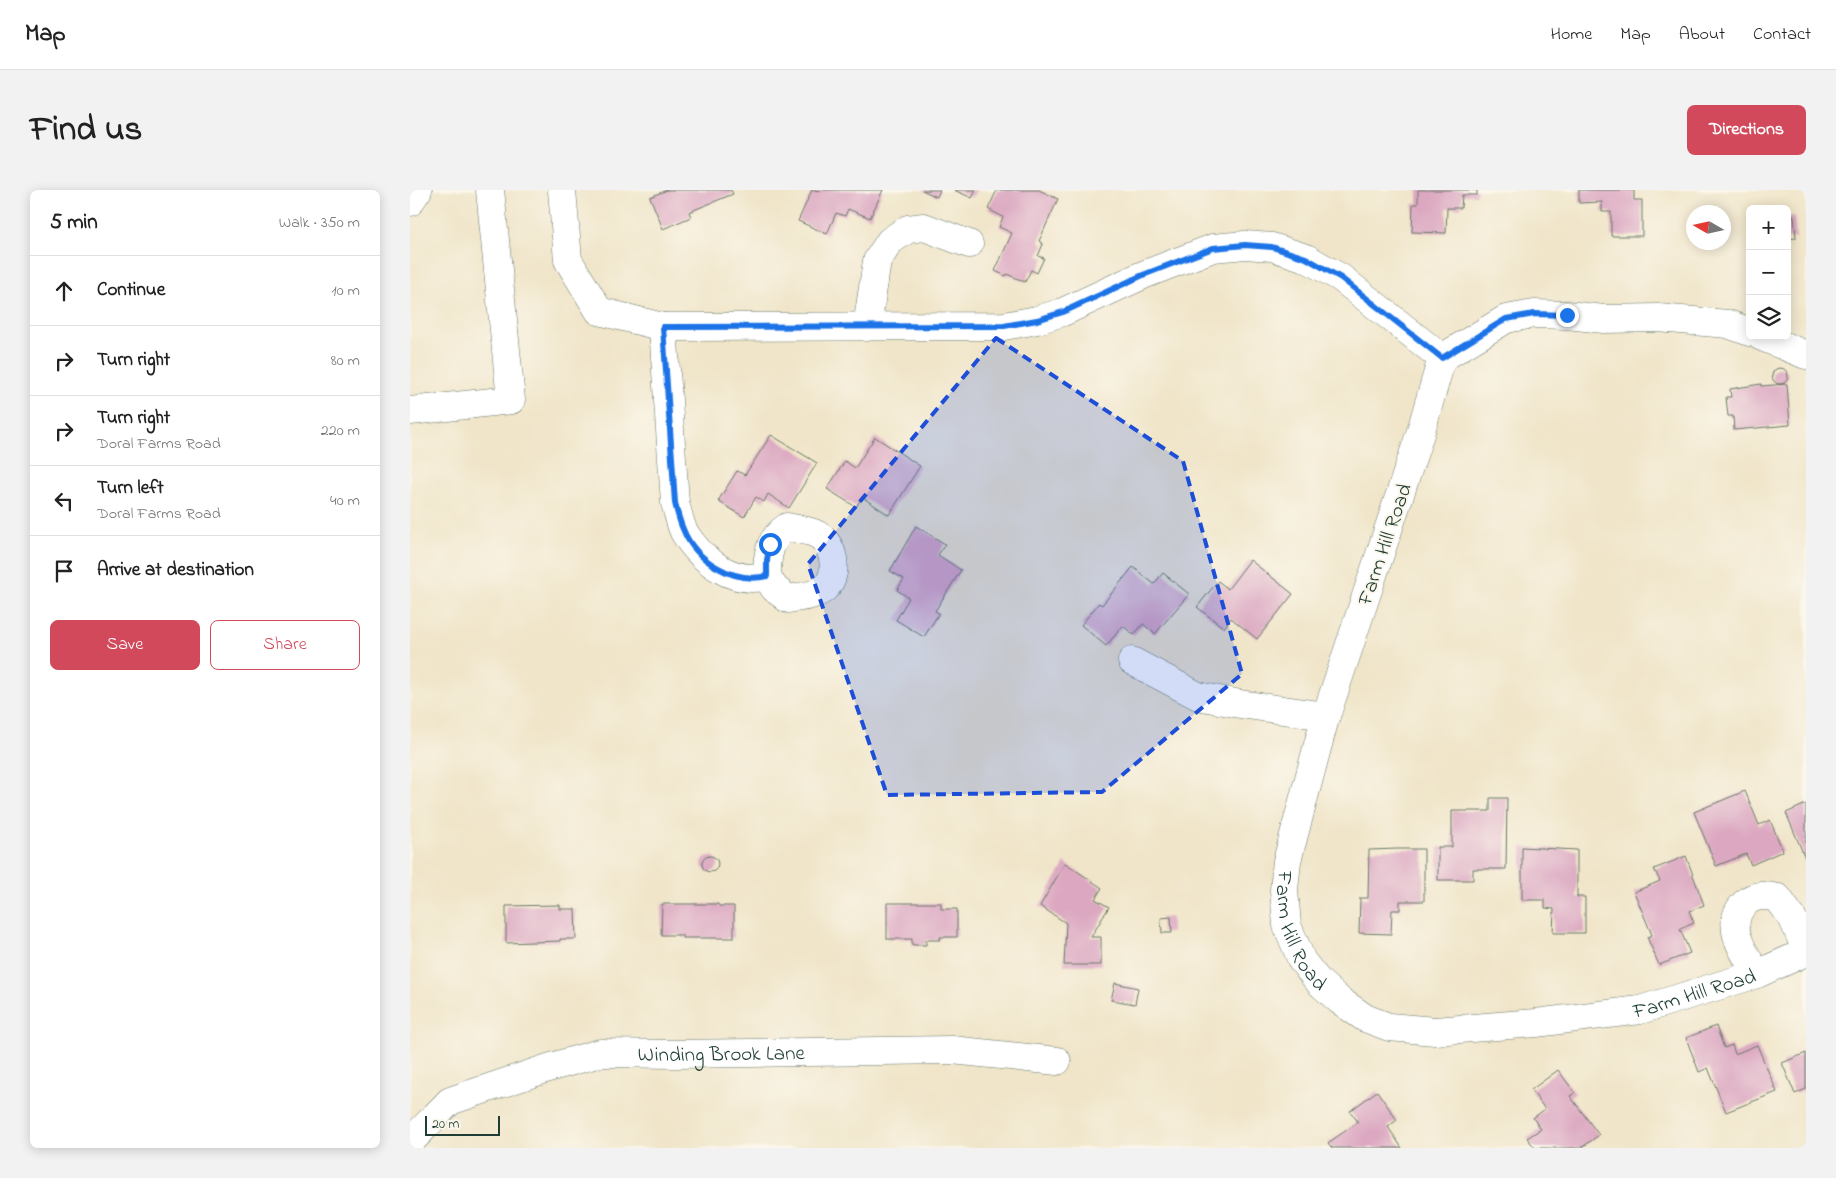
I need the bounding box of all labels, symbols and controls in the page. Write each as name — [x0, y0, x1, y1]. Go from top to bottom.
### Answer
text: Map — [25, 17, 66, 52]
text: Home — [1551, 22, 1592, 48]
text: Map — [1620, 22, 1651, 48]
text: About — [1679, 22, 1725, 48]
text: Contact — [1753, 22, 1811, 48]
text: Find us — [30, 105, 142, 156]
button: Directions — [1687, 105, 1806, 155]
north arrow — [1686, 205, 1731, 250]
map controls — [1746, 205, 1791, 340]
button: + — [1746, 205, 1791, 250]
text: 5 min — [50, 208, 98, 238]
text: Walk · 350 m — [279, 211, 360, 235]
button: − — [1746, 250, 1791, 295]
icon: ahead — [50, 277, 78, 305]
text: Continue — [97, 277, 165, 304]
text: 10 m — [332, 279, 360, 303]
button: layers — [1746, 295, 1791, 340]
route end — [1556, 304, 1579, 327]
icon: right — [50, 347, 78, 375]
text: Turn right — [97, 347, 170, 374]
text: 80 m — [331, 349, 360, 373]
text: Turn right — [97, 405, 170, 432]
icon: right — [50, 417, 78, 445]
text: 220 m — [321, 419, 360, 443]
text: Doral Farms Road — [97, 432, 221, 456]
text: Turn left — [97, 475, 164, 502]
street label: Farm Hill Road — [1351, 480, 1421, 611]
icon: left — [50, 487, 78, 515]
text: 40 m — [330, 489, 360, 513]
text: Doral Farms Road — [97, 502, 221, 526]
route start — [759, 533, 782, 556]
icon: arrive — [50, 557, 78, 585]
text: Arrive at destination — [97, 557, 254, 584]
button: Save — [50, 620, 200, 670]
button: Share — [210, 620, 360, 670]
street label: Farm Hill Road — [1267, 868, 1333, 999]
street label: Farm Hill Road — [1631, 962, 1760, 1028]
street label: Winding Brook Lane — [637, 1039, 806, 1073]
scale bar — [425, 1113, 500, 1136]
text: 20 m — [432, 1114, 459, 1135]

